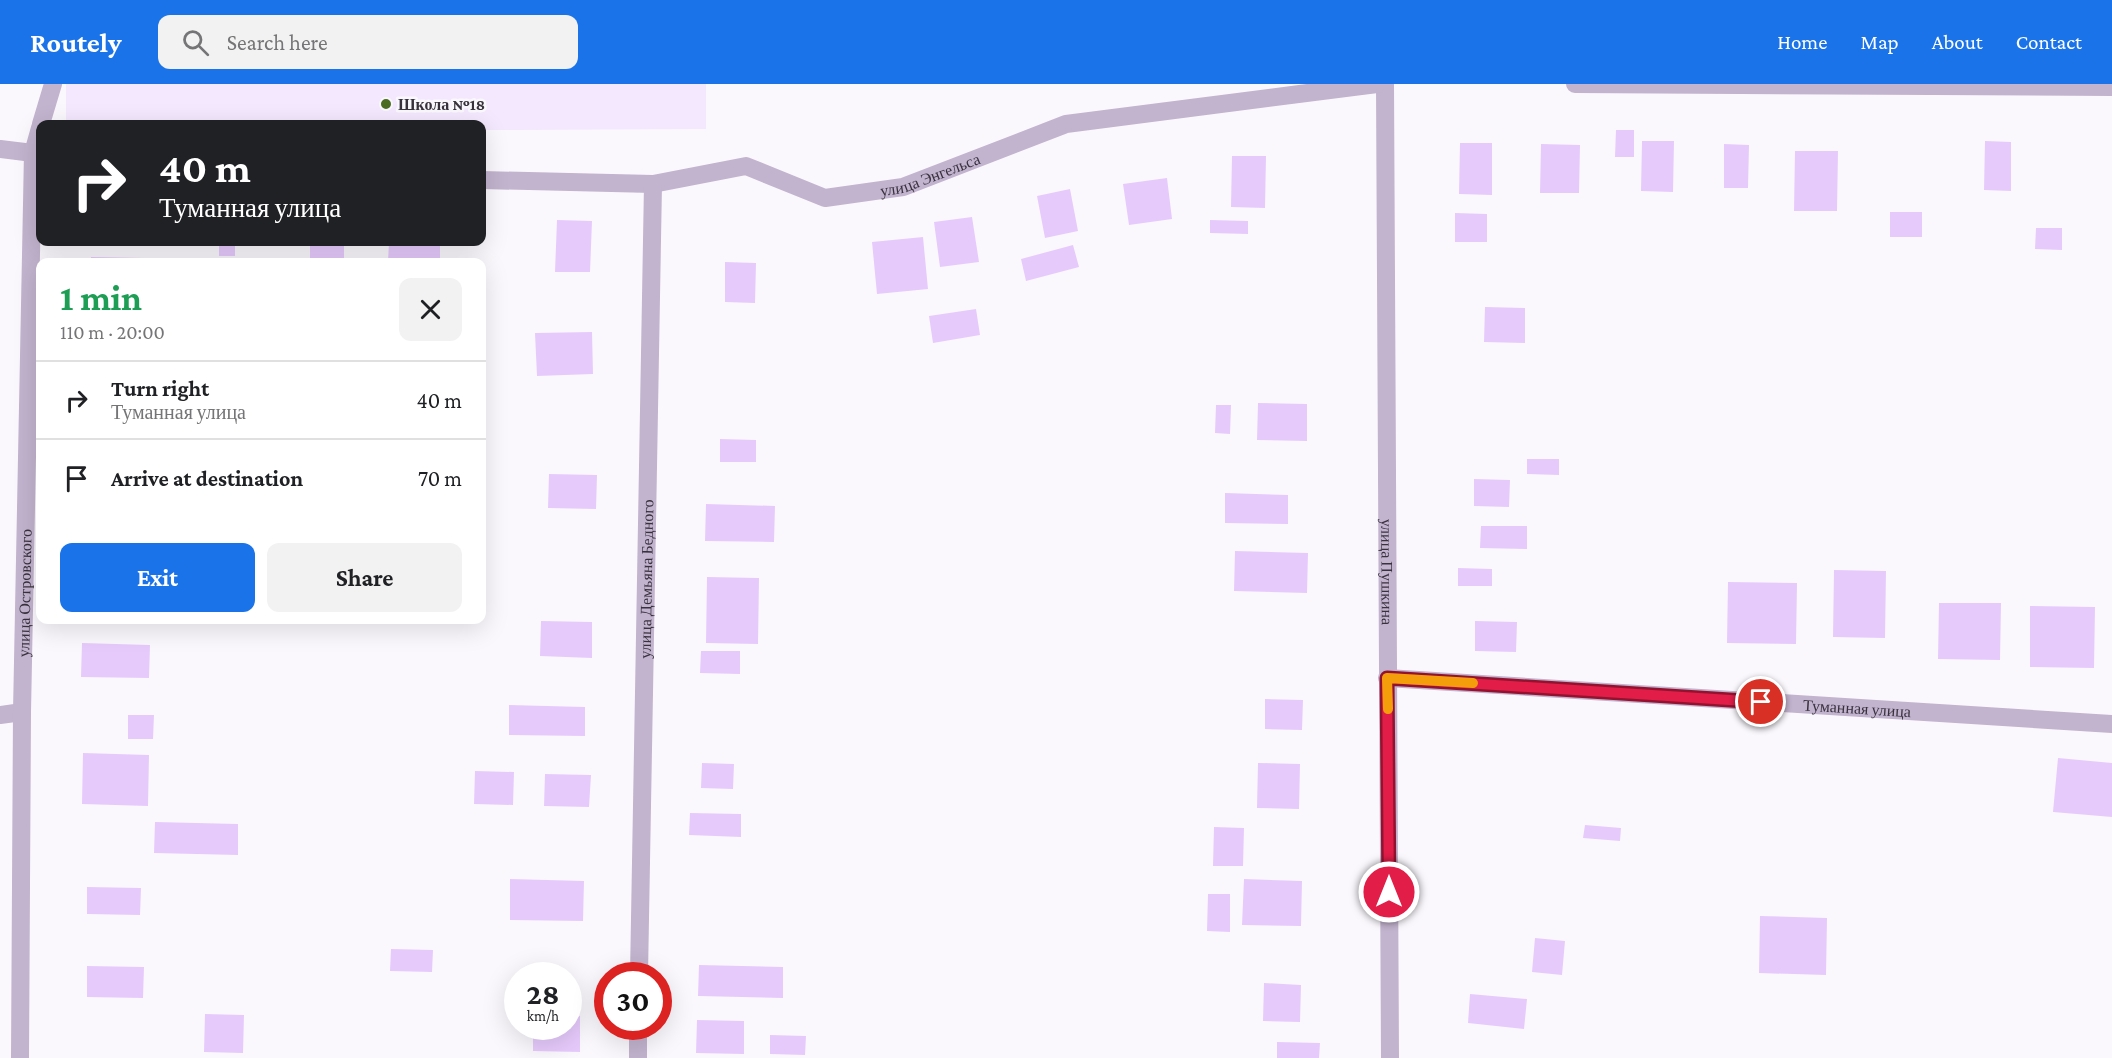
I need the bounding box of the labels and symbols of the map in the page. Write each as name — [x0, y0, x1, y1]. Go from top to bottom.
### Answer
place label: Школа №18 — [398, 96, 485, 113]
marker: Школа №18 — [379, 97, 393, 111]
street label: улица Энгельса — [879, 150, 982, 200]
street label: улица Демьяна Бедного — [637, 499, 657, 659]
street label: улица Пушкина — [1377, 519, 1396, 625]
street label: улица Островского — [15, 529, 35, 657]
pin — [1735, 676, 1786, 727]
street label: Туманная улица — [1803, 696, 1911, 721]
position arrow — [1357, 860, 1421, 924]
speed limit sign: 30 — [594, 962, 672, 1040]

